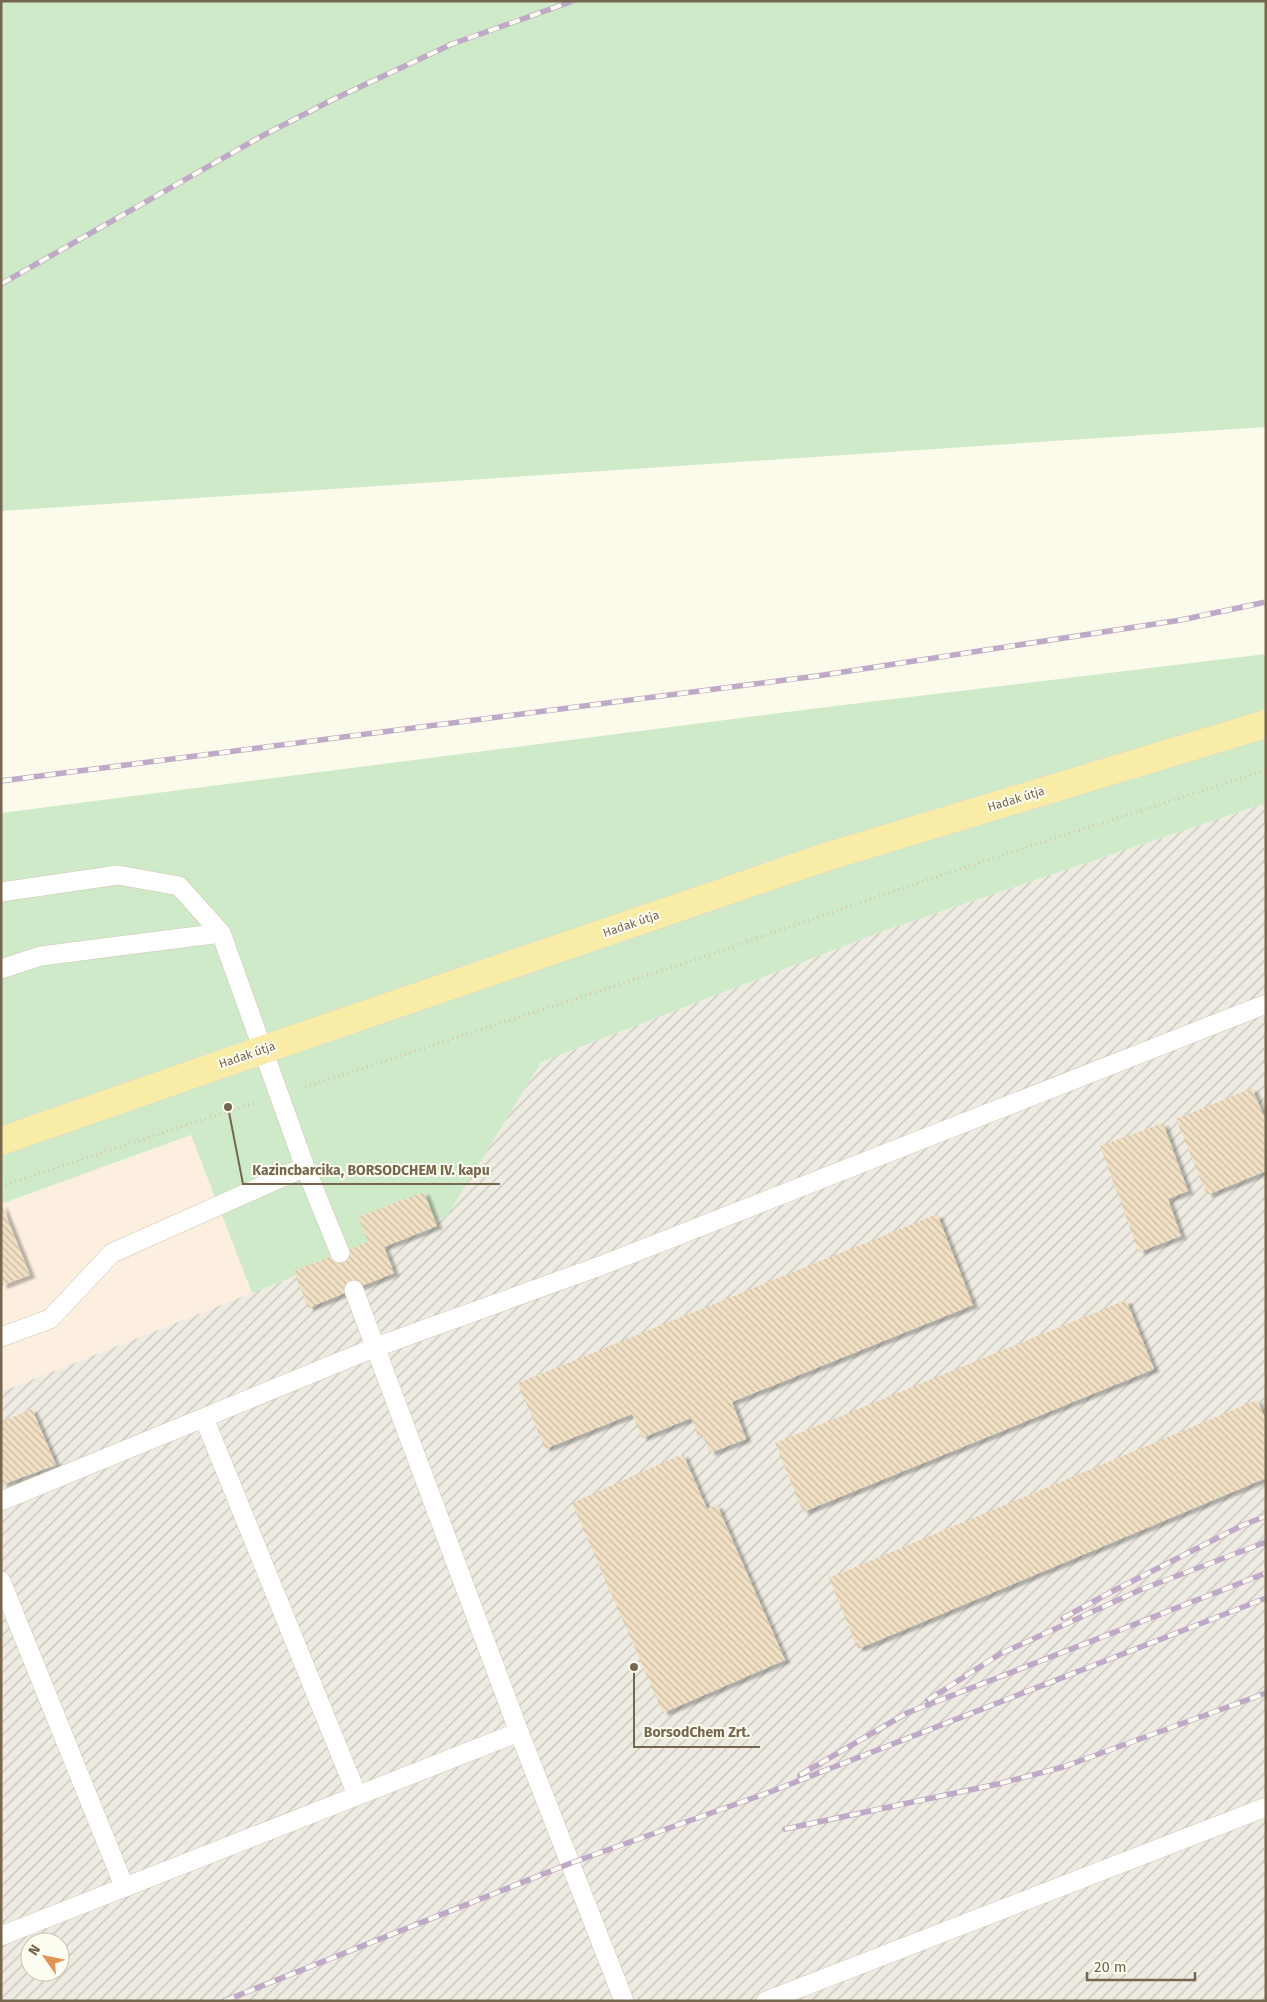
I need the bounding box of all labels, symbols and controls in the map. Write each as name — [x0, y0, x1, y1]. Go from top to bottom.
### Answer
street label: Hadak útja — [986, 784, 1046, 814]
street label: Hadak útja — [601, 908, 661, 940]
street label: Hadak útja — [217, 1039, 277, 1071]
callout: Kazincbarcika, BORSODCHEM IV. kapu — [243, 1155, 500, 1184]
text: Kazincbarcika, BORSODCHEM IV. kapu — [252, 1162, 490, 1179]
callout: BorsodChem Zrt. — [634, 1718, 760, 1747]
text: BorsodChem Zrt. — [644, 1724, 750, 1741]
north arrow — [20, 1932, 70, 1982]
text: N — [25, 1942, 44, 1959]
scale bar — [1087, 1950, 1194, 1982]
text: 20 m — [1094, 1958, 1127, 1976]

